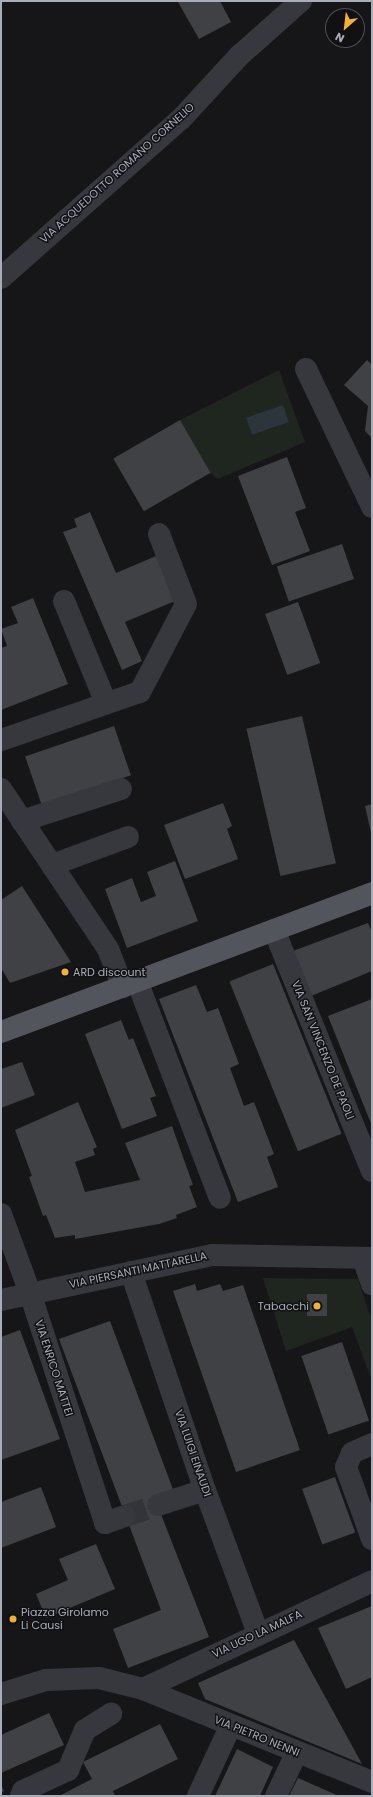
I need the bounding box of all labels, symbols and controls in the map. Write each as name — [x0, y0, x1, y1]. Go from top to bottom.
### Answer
north arrow — [325, 8, 365, 48]
text: N — [332, 29, 347, 47]
street label: VIA ACQUEDOTTO ROMANO CORNELIO — [37, 100, 197, 246]
place label: ARD discount — [73, 965, 146, 979]
marker: ARD discount — [60, 967, 70, 977]
street label: VIA SAN VINCENZO DE PAOLI — [289, 979, 357, 1121]
street label: VIA PIERSANTI MATTARELLA — [68, 1249, 208, 1291]
place label: Tabacchi — [258, 1299, 309, 1313]
marker: Tabacchi — [312, 1301, 322, 1311]
street label: VIA ENRICO MATTEI — [32, 1318, 76, 1418]
street label: VIA LUIGI EINAUDI — [172, 1408, 214, 1498]
place label: Piazza Girolamo Li Causi — [21, 1606, 109, 1632]
street label: VIA UGO LA MALFA — [210, 1607, 304, 1661]
marker: Piazza Girolamo Li Causi — [8, 1614, 18, 1624]
street label: VIA PIETRO NENNI — [212, 1713, 302, 1759]

